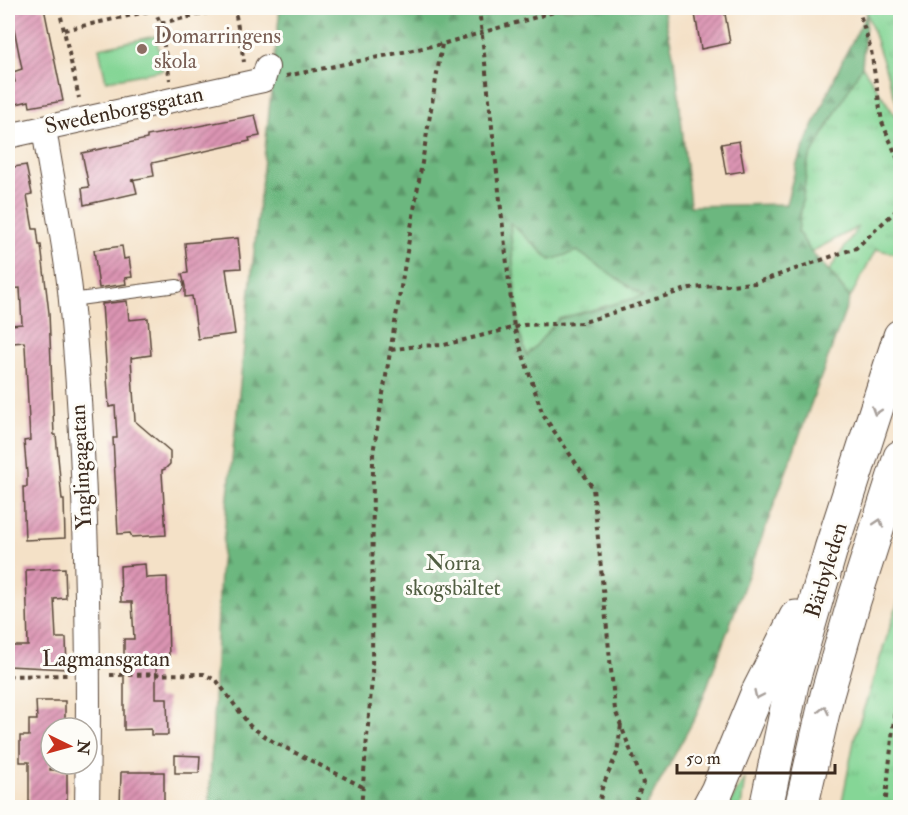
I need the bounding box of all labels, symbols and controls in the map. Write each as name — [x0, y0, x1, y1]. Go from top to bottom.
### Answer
place label: Domarringens skola — [154, 22, 281, 75]
marker: Domarringens skola — [135, 42, 149, 56]
street label: Swedenborgsgatan — [42, 80, 206, 140]
street label: Ynglingagatan — [64, 404, 98, 530]
one-way arrow — [871, 405, 883, 416]
one-way arrow — [872, 518, 884, 529]
street label: Bärbyleden — [798, 519, 854, 621]
park label: Norra skogsbältet — [405, 549, 501, 602]
street label: Lagmansgatan — [42, 645, 170, 673]
one-way arrow — [753, 688, 765, 699]
one-way arrow — [817, 705, 830, 715]
north arrow — [39, 716, 99, 776]
scale bar — [677, 737, 834, 775]
text: N — [72, 738, 94, 756]
text: 50 m — [686, 747, 721, 770]

